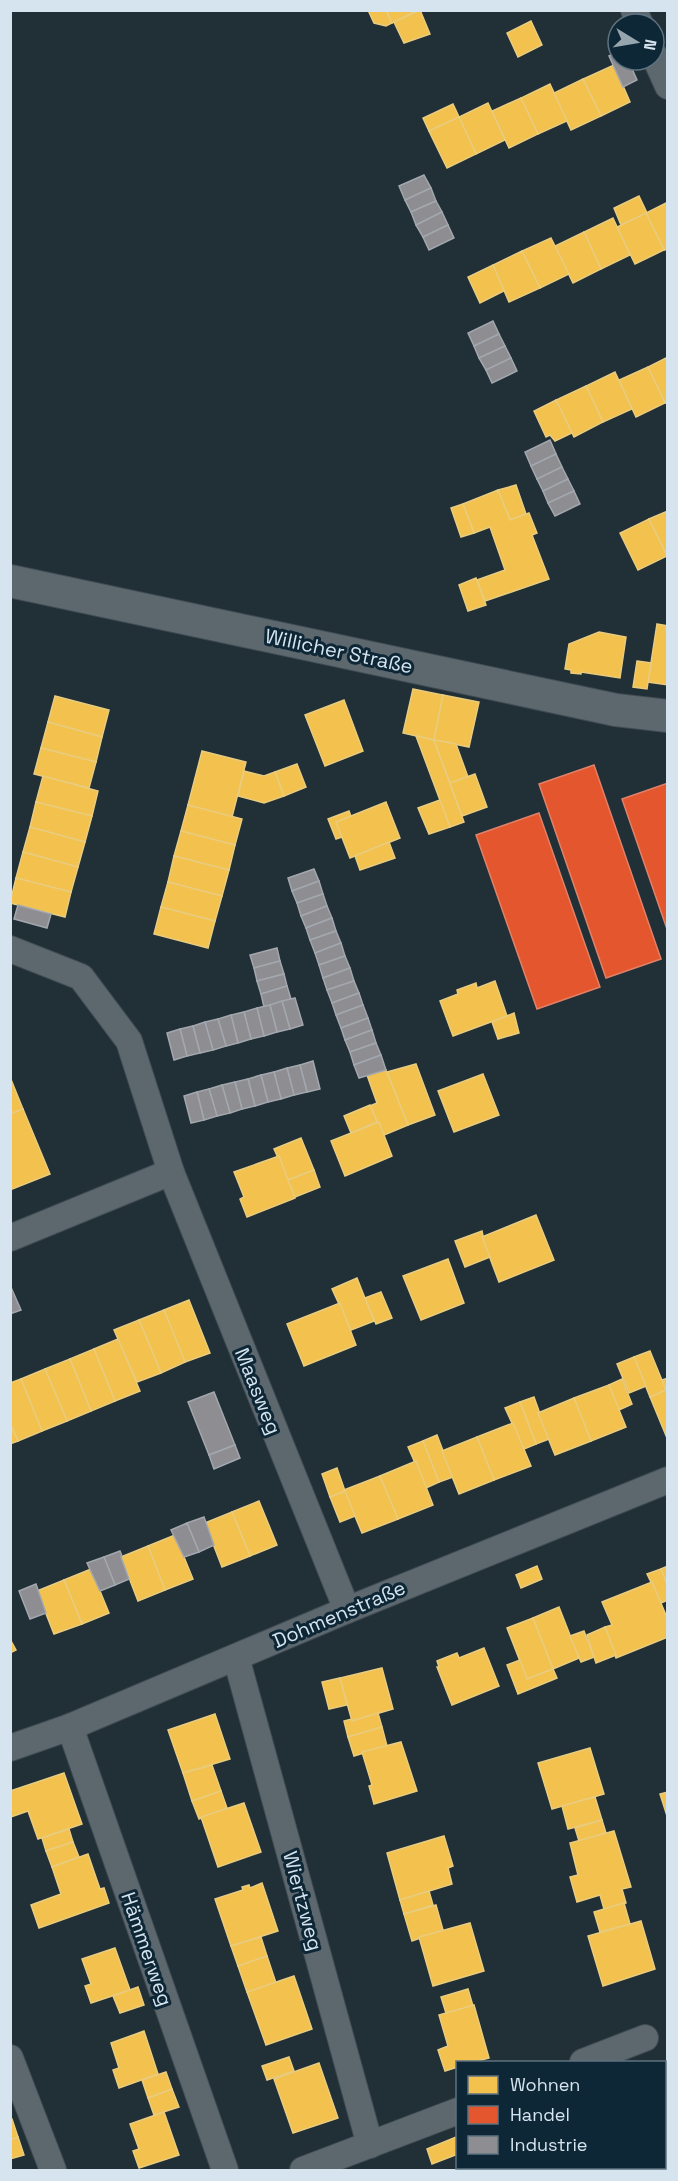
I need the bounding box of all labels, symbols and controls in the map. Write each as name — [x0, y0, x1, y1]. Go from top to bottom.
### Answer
north arrow — [606, 12, 666, 72]
text: N — [639, 37, 662, 52]
street label: Willicher Straße — [263, 623, 415, 679]
street label: Maasweg — [229, 1344, 287, 1438]
street label: Dohmenstraße — [269, 1574, 409, 1654]
street label: Wiertzweg — [277, 1848, 329, 1954]
street label: Hämmerweg — [115, 1889, 179, 2009]
legend — [456, 2061, 666, 2169]
text: Wohnen — [510, 2073, 580, 2096]
text: Handel — [510, 2103, 570, 2126]
text: Industrie — [510, 2133, 587, 2156]

